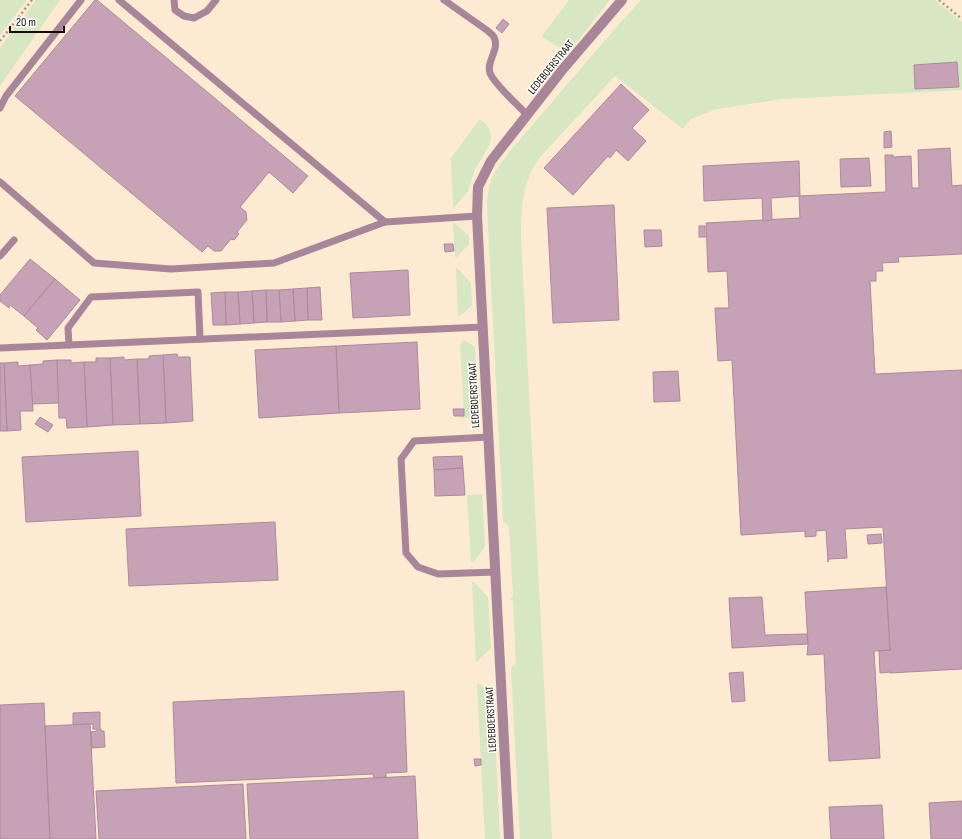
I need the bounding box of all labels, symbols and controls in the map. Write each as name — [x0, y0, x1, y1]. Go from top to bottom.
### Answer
scale bar — [10, 8, 64, 34]
text: 20 m — [16, 15, 36, 30]
street label: LEDEBOERSTRAAT — [525, 37, 577, 97]
street label: LEDEBOERSTRAAT — [466, 361, 482, 428]
street label: LEDEBOERSTRAAT — [483, 685, 499, 752]

